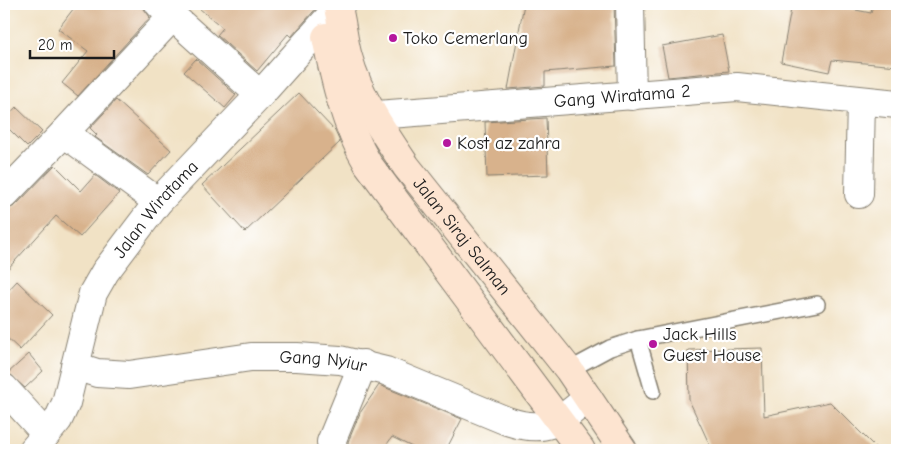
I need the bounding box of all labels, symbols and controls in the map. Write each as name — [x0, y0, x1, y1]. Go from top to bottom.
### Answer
scale bar — [30, 28, 114, 60]
place label: Toko Cemerlang — [403, 28, 528, 49]
marker: Toko Cemerlang — [387, 32, 399, 44]
text: 20 m — [38, 36, 72, 54]
street label: Gang Wiratama 2 — [553, 81, 691, 112]
place label: Kost az zahra — [457, 133, 561, 154]
marker: Kost az zahra — [441, 137, 453, 149]
street label: Jalan Wiratama — [109, 157, 203, 262]
street label: Jalan Siraj Salman — [408, 173, 515, 299]
place label: Jack Hills Guest House — [663, 324, 761, 366]
marker: Jack Hills Guest House — [647, 338, 659, 350]
street label: Gang Nyiur — [279, 347, 370, 377]

